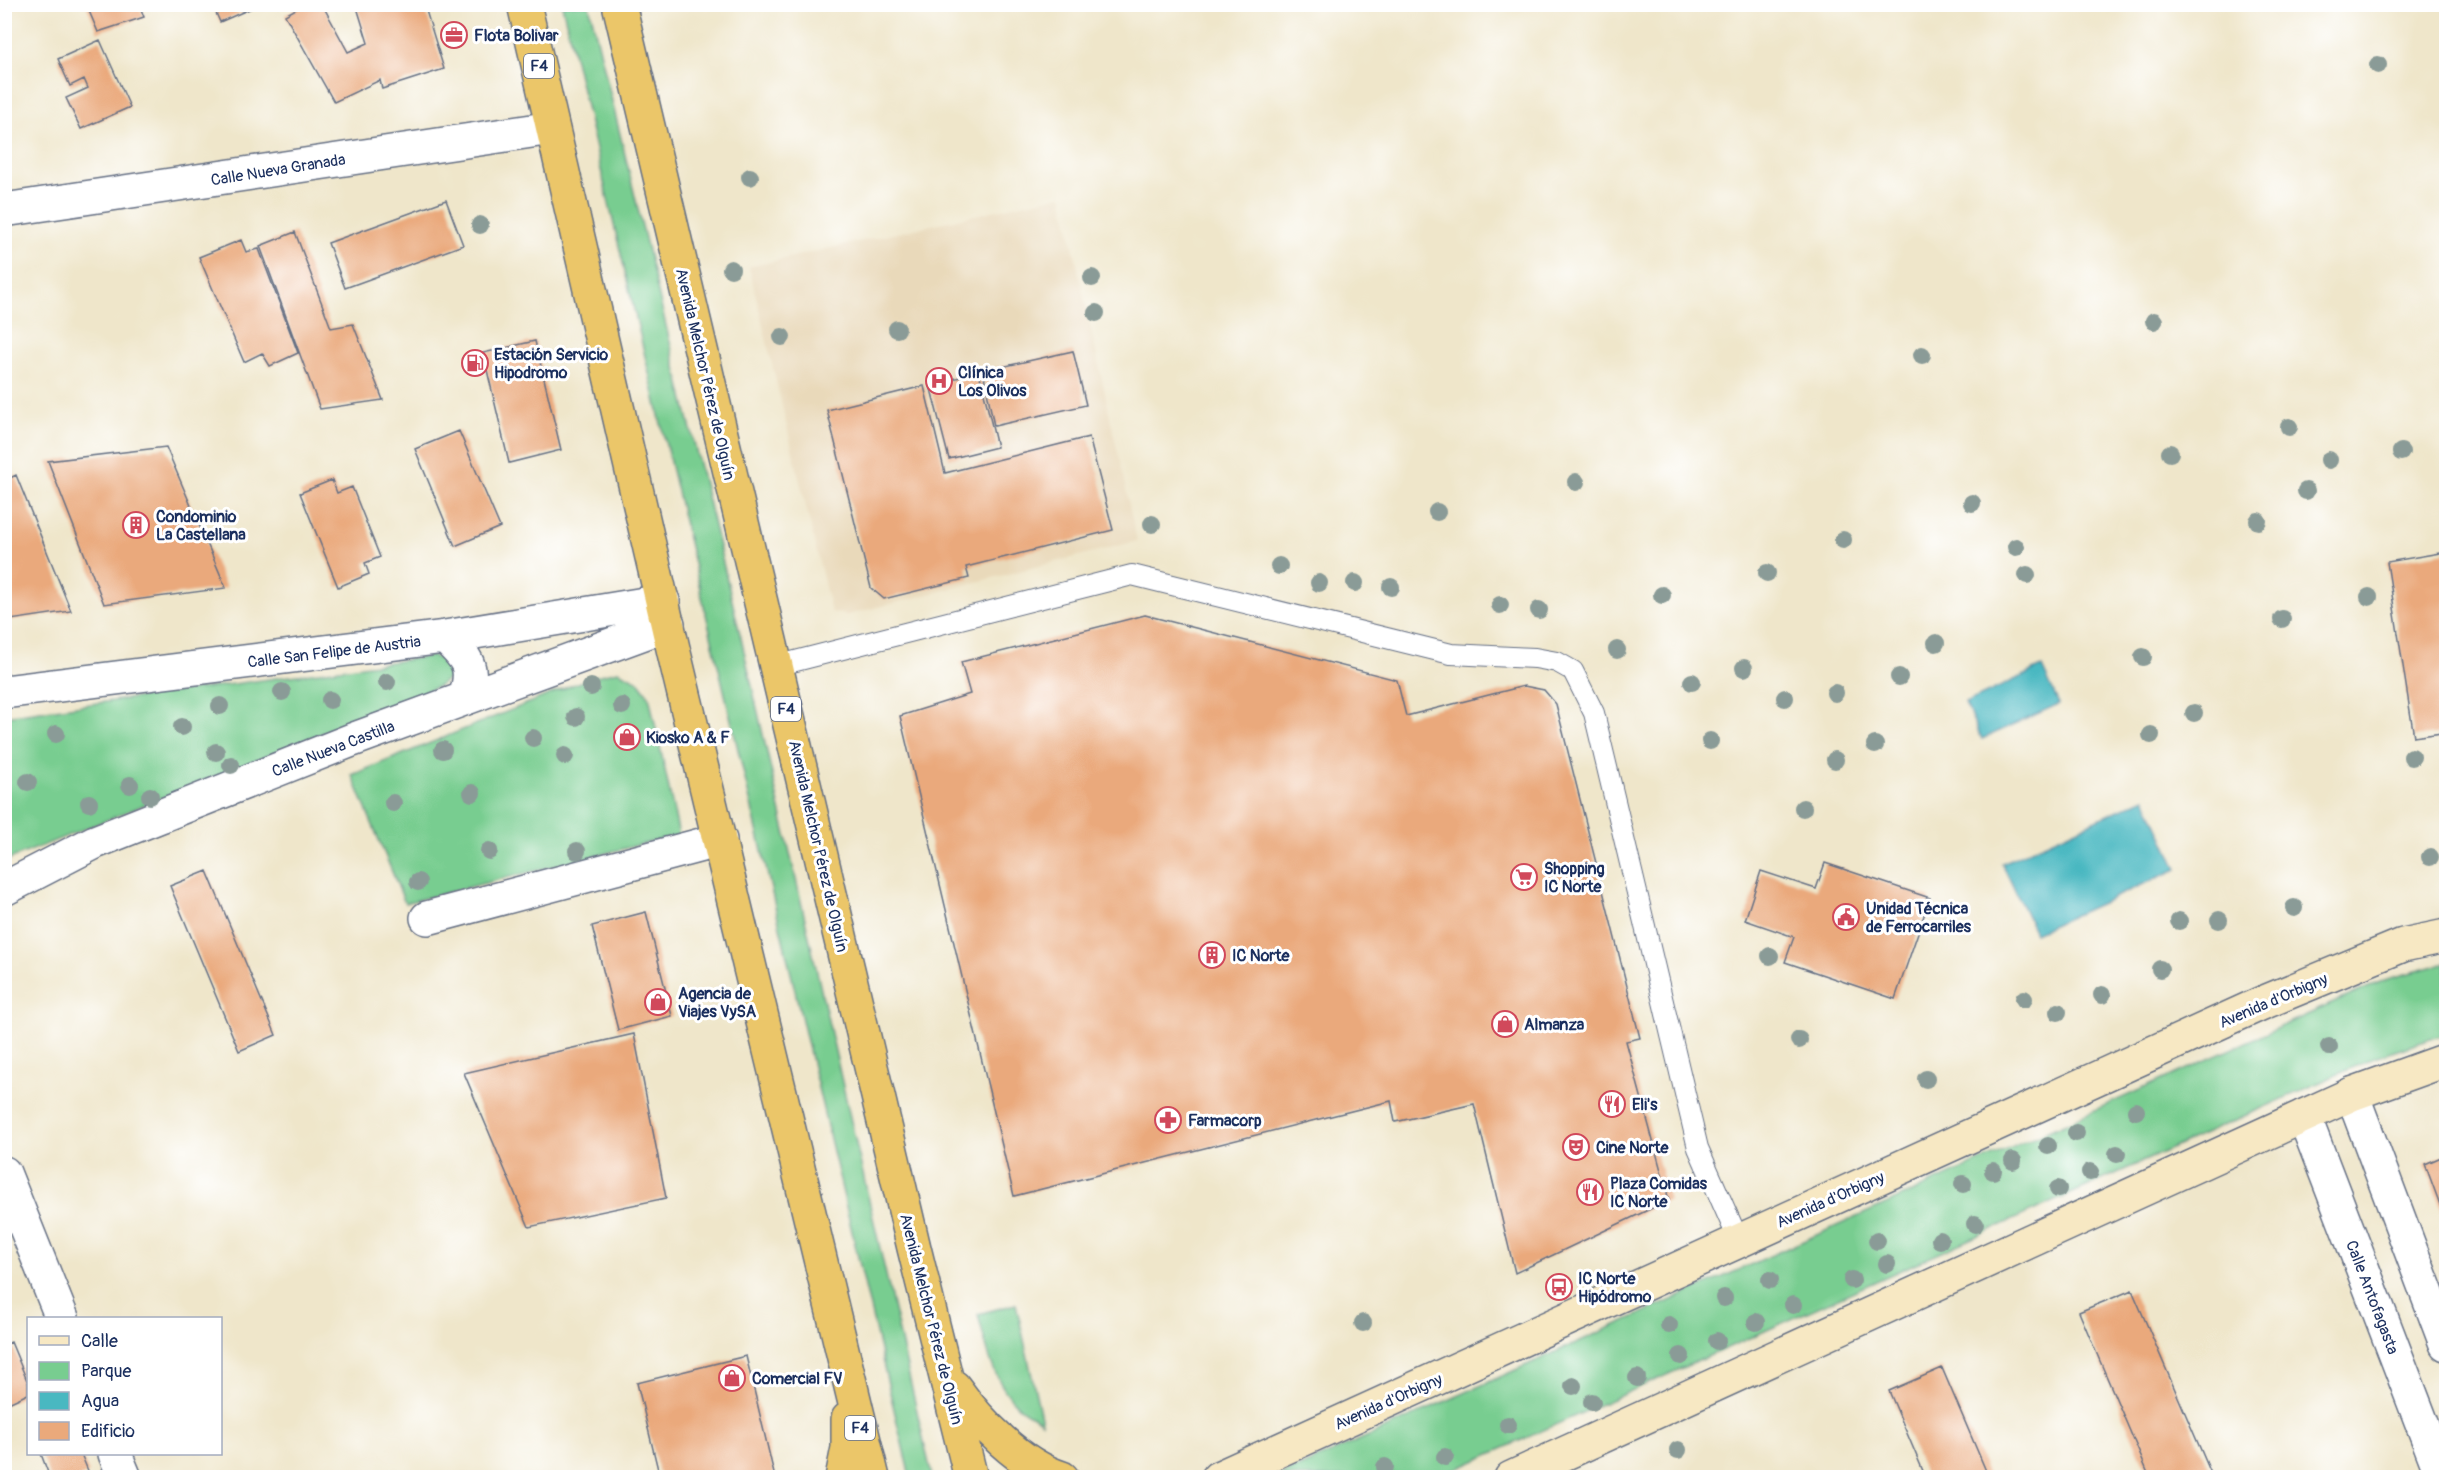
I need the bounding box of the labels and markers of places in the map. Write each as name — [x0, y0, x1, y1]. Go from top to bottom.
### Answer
office icon: Flota Bolivar — [439, 20, 469, 50]
place label: Flota Bolivar — [474, 26, 559, 46]
place label: Estación Servicio Hipodromo — [494, 345, 609, 383]
fuel station icon: Estación Servicio Hipodromo — [460, 348, 490, 378]
place label: Clínica Los Olivos — [958, 363, 1027, 401]
hospital icon: Clínica Los Olivos — [924, 366, 954, 396]
place label: Condominio La Castellana — [156, 507, 246, 545]
building icon: Condominio La Castellana — [121, 510, 151, 540]
shop icon: Kiosko A & F — [612, 722, 642, 752]
place label: Kiosko A & F — [646, 728, 730, 748]
place label: Shopping IC Norte — [1544, 859, 1604, 897]
supermarket icon: Shopping IC Norte — [1509, 862, 1539, 892]
place label: Unidad Técnica de Ferrocarriles — [1866, 899, 1972, 937]
public building icon: Unidad Técnica de Ferrocarriles — [1831, 902, 1861, 932]
building icon: IC Norte — [1197, 940, 1227, 970]
place label: IC Norte — [1232, 946, 1290, 966]
place label: Agencia de Viajes VySA — [678, 984, 757, 1022]
shop icon: Agencia de Viajes VySA — [643, 987, 673, 1017]
shop icon: Almanza — [1490, 1009, 1520, 1039]
place label: Almanza — [1524, 1015, 1585, 1035]
restaurant icon: Eli's — [1597, 1089, 1627, 1119]
place label: Eli's — [1632, 1095, 1658, 1115]
pharmacy icon: Farmacorp — [1153, 1105, 1183, 1135]
place label: Farmacorp — [1188, 1111, 1262, 1131]
theatre icon: Cine Norte — [1561, 1132, 1591, 1162]
place label: Cine Norte — [1596, 1138, 1670, 1158]
place label: Plaza Comidas IC Norte — [1610, 1174, 1708, 1212]
restaurant icon: Plaza Comidas IC Norte — [1575, 1177, 1605, 1207]
place label: IC Norte Hipódromo — [1578, 1269, 1652, 1307]
bus stop icon: IC Norte Hipódromo — [1544, 1272, 1574, 1302]
shop icon: Comercial FV — [717, 1363, 747, 1393]
place label: Comercial FV — [752, 1369, 843, 1389]

